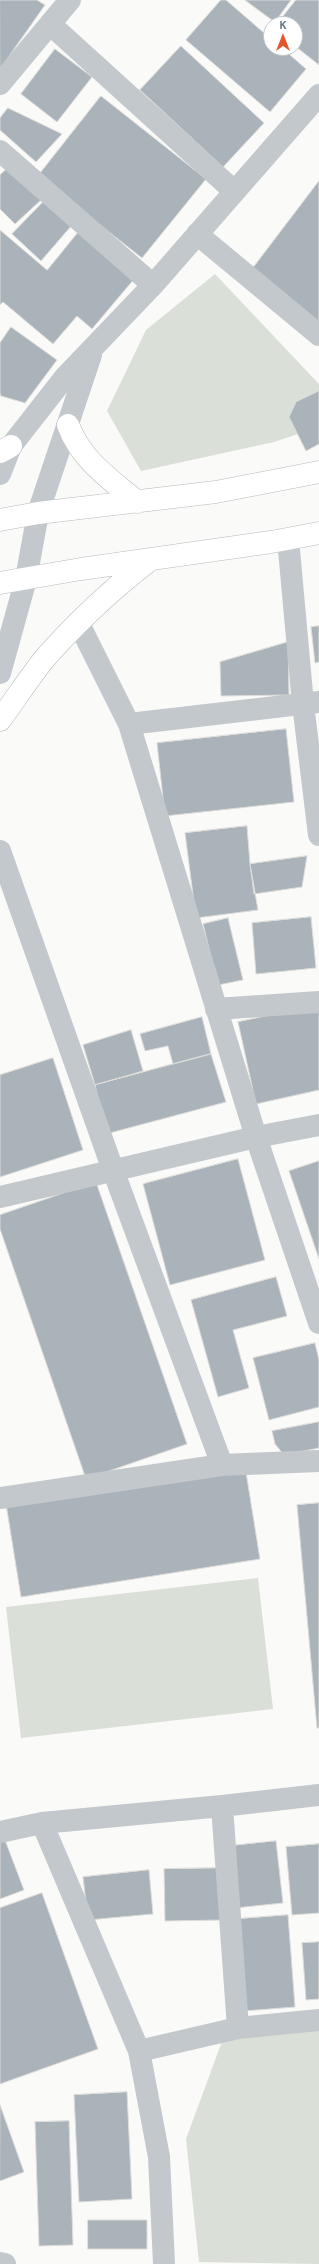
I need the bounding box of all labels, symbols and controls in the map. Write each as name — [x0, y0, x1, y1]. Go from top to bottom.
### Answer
north arrow — [263, 16, 303, 56]
text: K — [279, 18, 287, 32]

